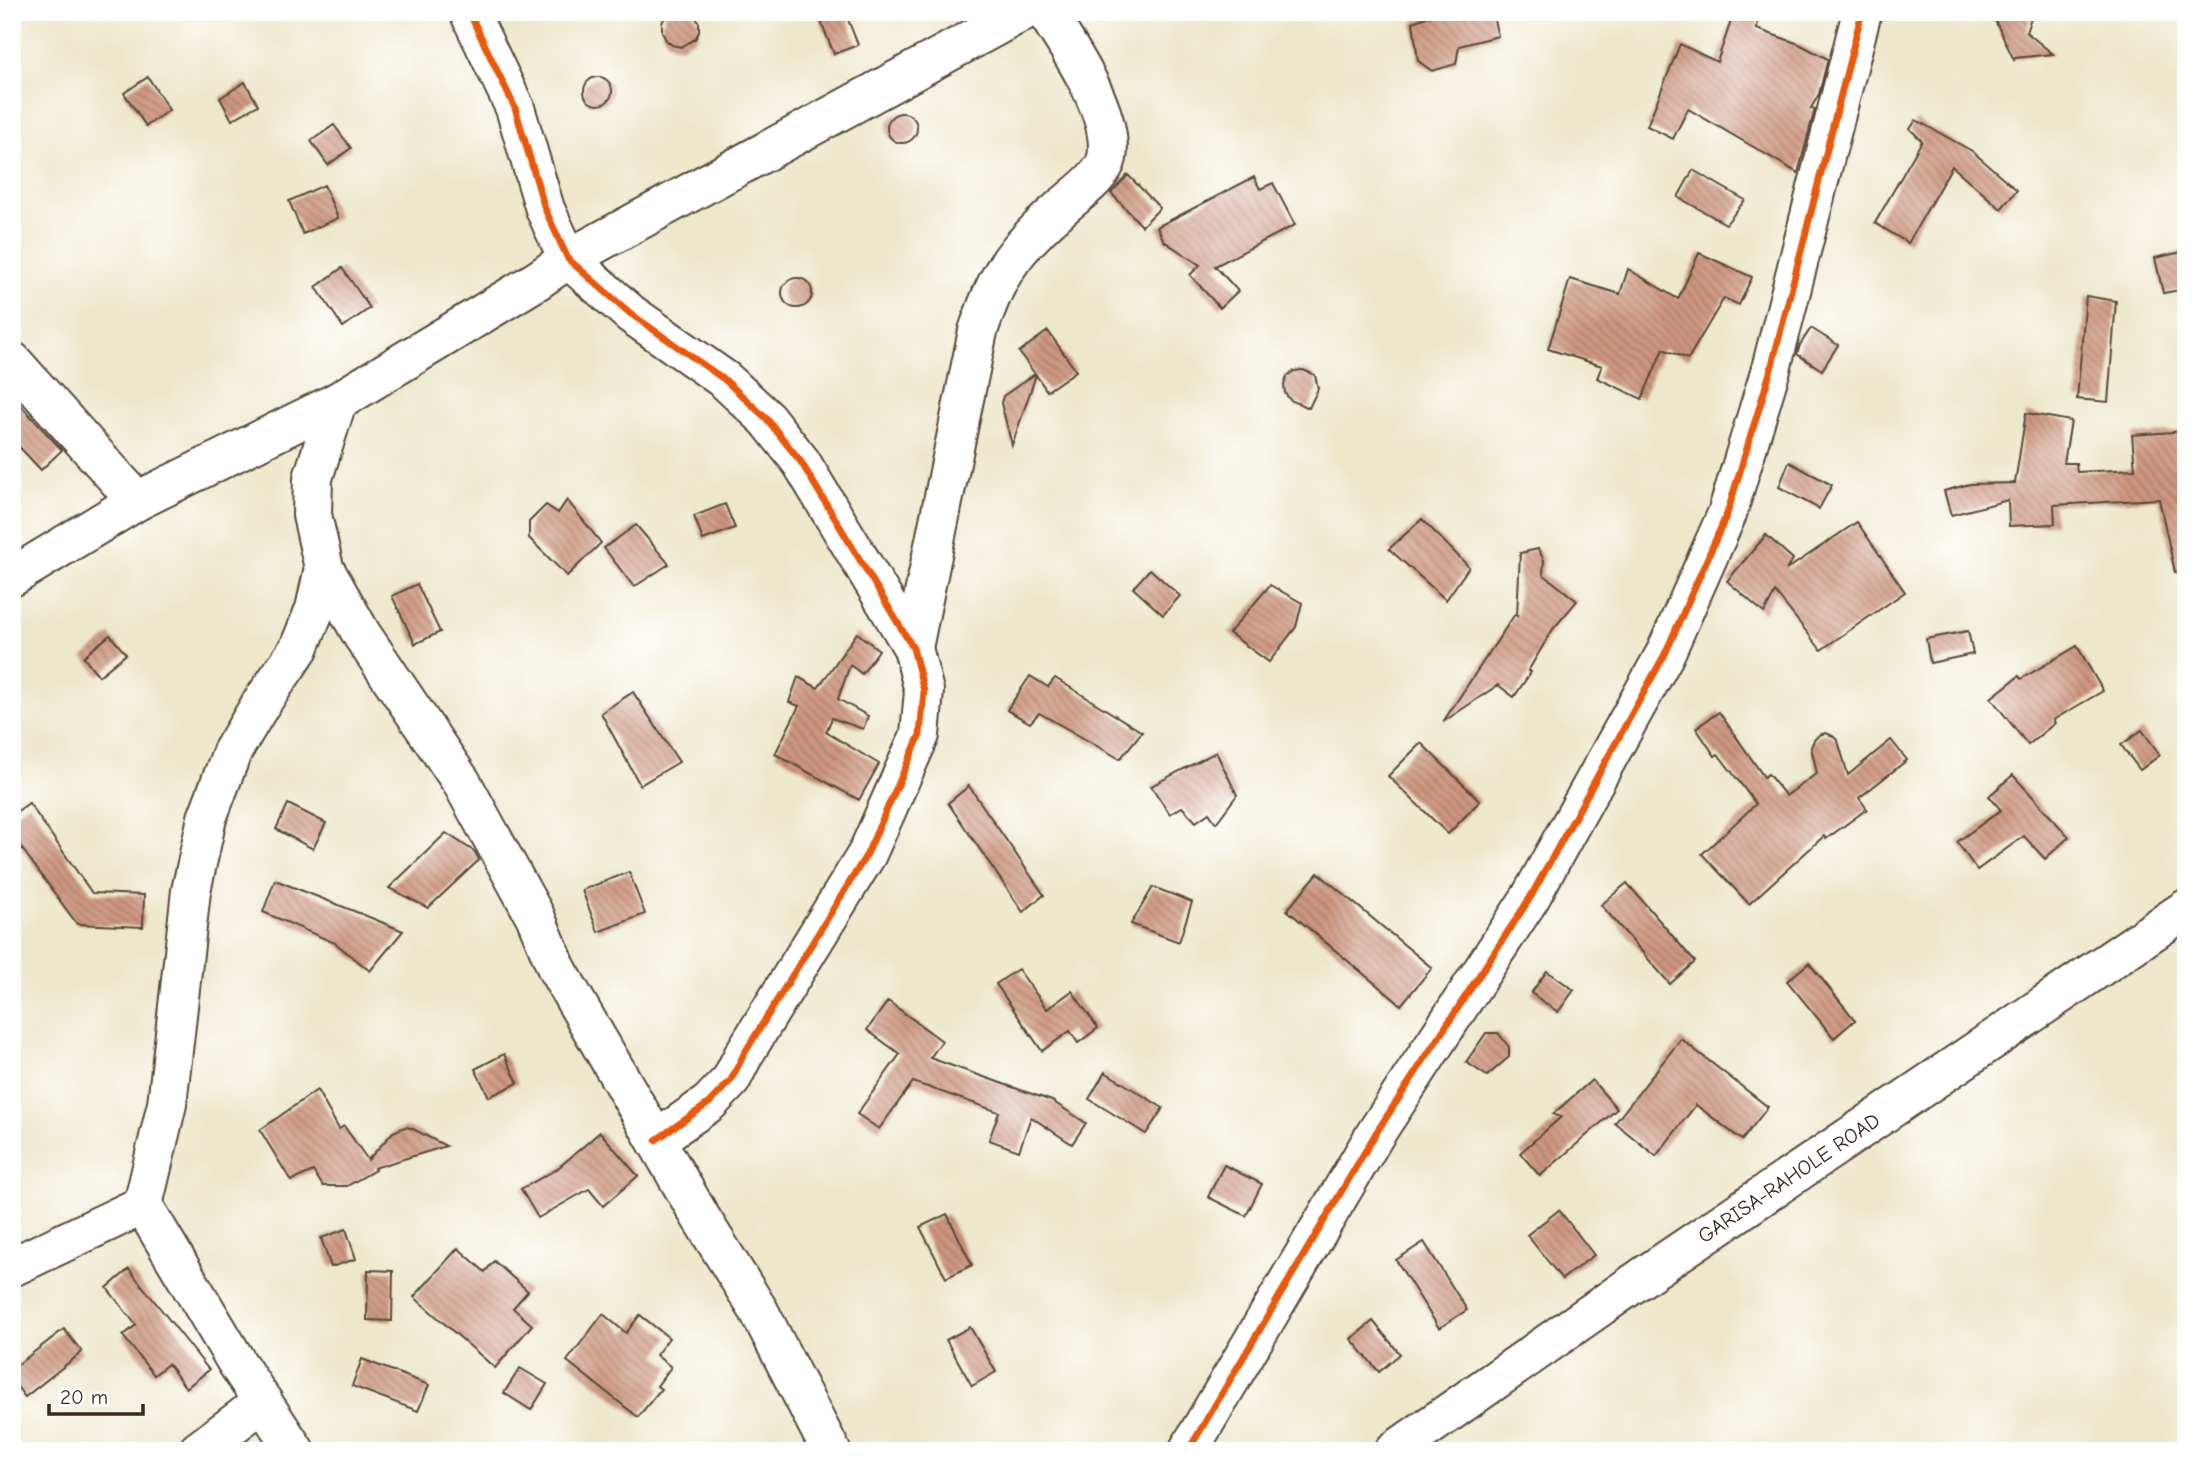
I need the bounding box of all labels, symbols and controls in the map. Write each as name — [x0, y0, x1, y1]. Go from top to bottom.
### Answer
street label: GARISA-RAHOLE ROAD — [1693, 1108, 1884, 1248]
scale bar — [49, 1372, 144, 1416]
text: 20 m — [60, 1385, 108, 1409]

